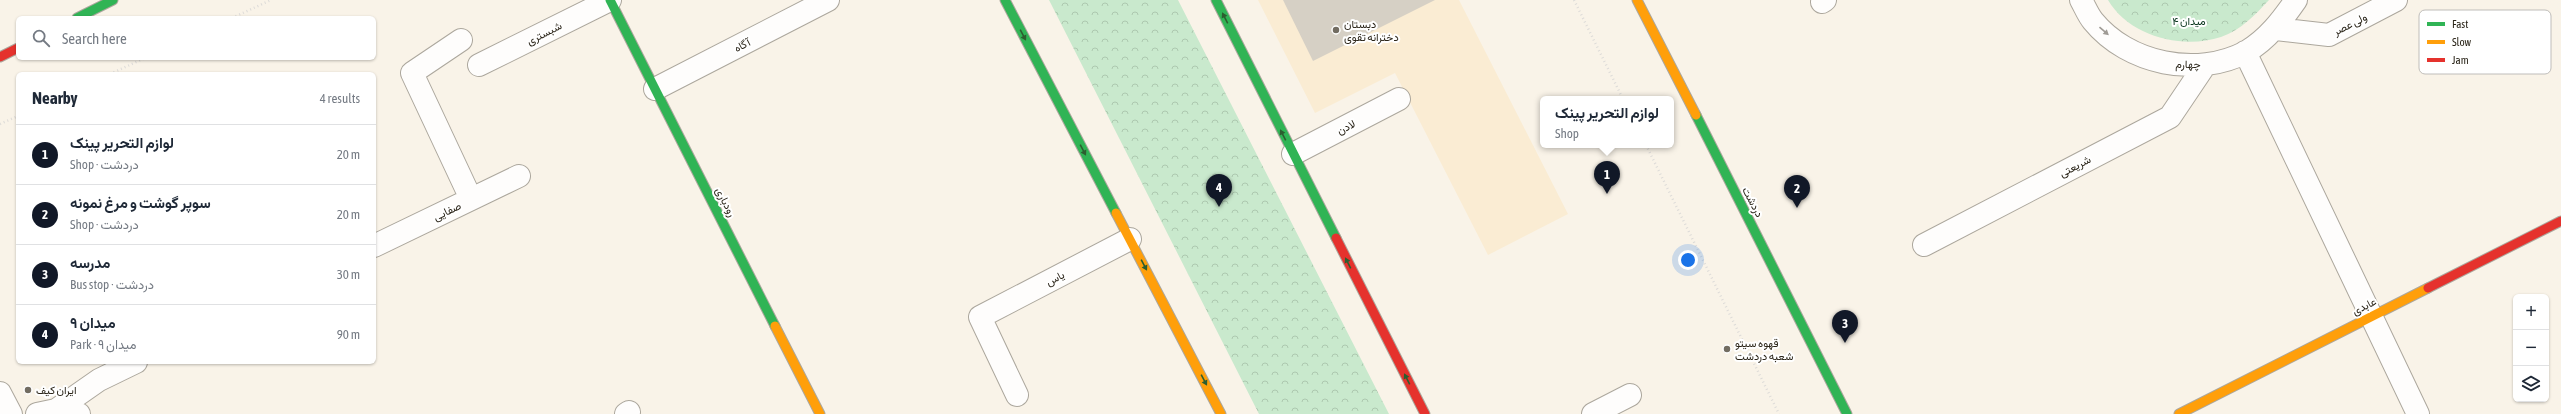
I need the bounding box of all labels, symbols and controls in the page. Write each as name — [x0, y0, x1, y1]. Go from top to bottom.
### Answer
street label: ولی عصر — [2330, 10, 2369, 39]
legend — [2419, 10, 2551, 74]
one-way arrow — [1222, 13, 1228, 24]
park label: میدان ۴ — [2172, 15, 2206, 28]
search box — [16, 16, 376, 60]
place label: دبستان دخترانه تقوی — [1344, 18, 1399, 44]
text: Fast — [2452, 18, 2468, 30]
street label: شبستری — [524, 19, 564, 48]
marker: دبستان دخترانه تقوی — [1331, 25, 1341, 35]
one-way arrow — [2099, 26, 2109, 36]
icon: search — [30, 27, 52, 49]
one-way arrow — [1020, 29, 1027, 40]
text: Search here — [62, 30, 127, 47]
street label: آگاه — [732, 35, 753, 54]
text: Slow — [2452, 36, 2471, 48]
text: Jam — [2452, 54, 2469, 66]
street label: چهارم — [2175, 58, 2201, 72]
text: Nearby — [32, 88, 78, 108]
text: 4 results — [320, 91, 360, 106]
popup — [1540, 96, 1674, 148]
text: لوازم التحریر پینک — [1555, 104, 1659, 121]
street label: لادن — [1335, 117, 1357, 137]
text: Shop — [1555, 126, 1579, 141]
one-way arrow — [1280, 129, 1287, 140]
text: لوازم التحریر پینک — [70, 134, 174, 151]
one-way arrow — [1080, 144, 1087, 156]
text: 1 — [42, 147, 48, 162]
text: 20 m — [337, 147, 360, 162]
street label: شریعتی — [2057, 153, 2093, 180]
text: Shop · دردشت — [70, 157, 139, 172]
pin: 1 — [1594, 161, 1620, 194]
pin: 4 — [1206, 174, 1232, 207]
pin: 2 — [1784, 175, 1810, 208]
street label: رودباری — [713, 185, 739, 219]
street label: دردشت — [1739, 185, 1766, 220]
text: سوپر گوشت و مرغ نمونه — [70, 194, 211, 211]
street label: صفایی — [431, 199, 463, 224]
text: 2 — [42, 207, 48, 222]
text: 20 m — [337, 207, 360, 222]
text: Shop · دردشت — [70, 217, 139, 232]
your location — [1678, 250, 1698, 270]
text: مدرسه — [70, 254, 111, 271]
one-way arrow — [1345, 257, 1352, 269]
one-way arrow — [1140, 259, 1147, 271]
text: 3 — [42, 267, 48, 282]
text: 30 m — [337, 267, 360, 282]
street label: یاس — [1044, 268, 1067, 289]
text: Bus stop · دردشت — [70, 277, 154, 292]
map controls — [2513, 294, 2549, 402]
button: + — [2513, 294, 2549, 330]
street label: عابدی — [2350, 295, 2379, 318]
pin: 3 — [1832, 310, 1858, 343]
text: میدان ۹ — [70, 314, 116, 331]
text: 4 — [42, 327, 48, 342]
text: 90 m — [337, 327, 360, 342]
button: − — [2513, 330, 2549, 366]
text: Park · میدان ۹ — [70, 337, 136, 352]
place label: قهوه سیتو شعبه دردشت — [1735, 337, 1794, 363]
marker: قهوه سیتو شعبه دردشت — [1722, 344, 1732, 354]
button: layers — [2513, 366, 2549, 402]
one-way arrow — [1404, 373, 1410, 385]
one-way arrow — [1201, 375, 1207, 386]
place label: ایران کیف — [36, 384, 76, 397]
marker: ایران کیف — [23, 385, 33, 395]

